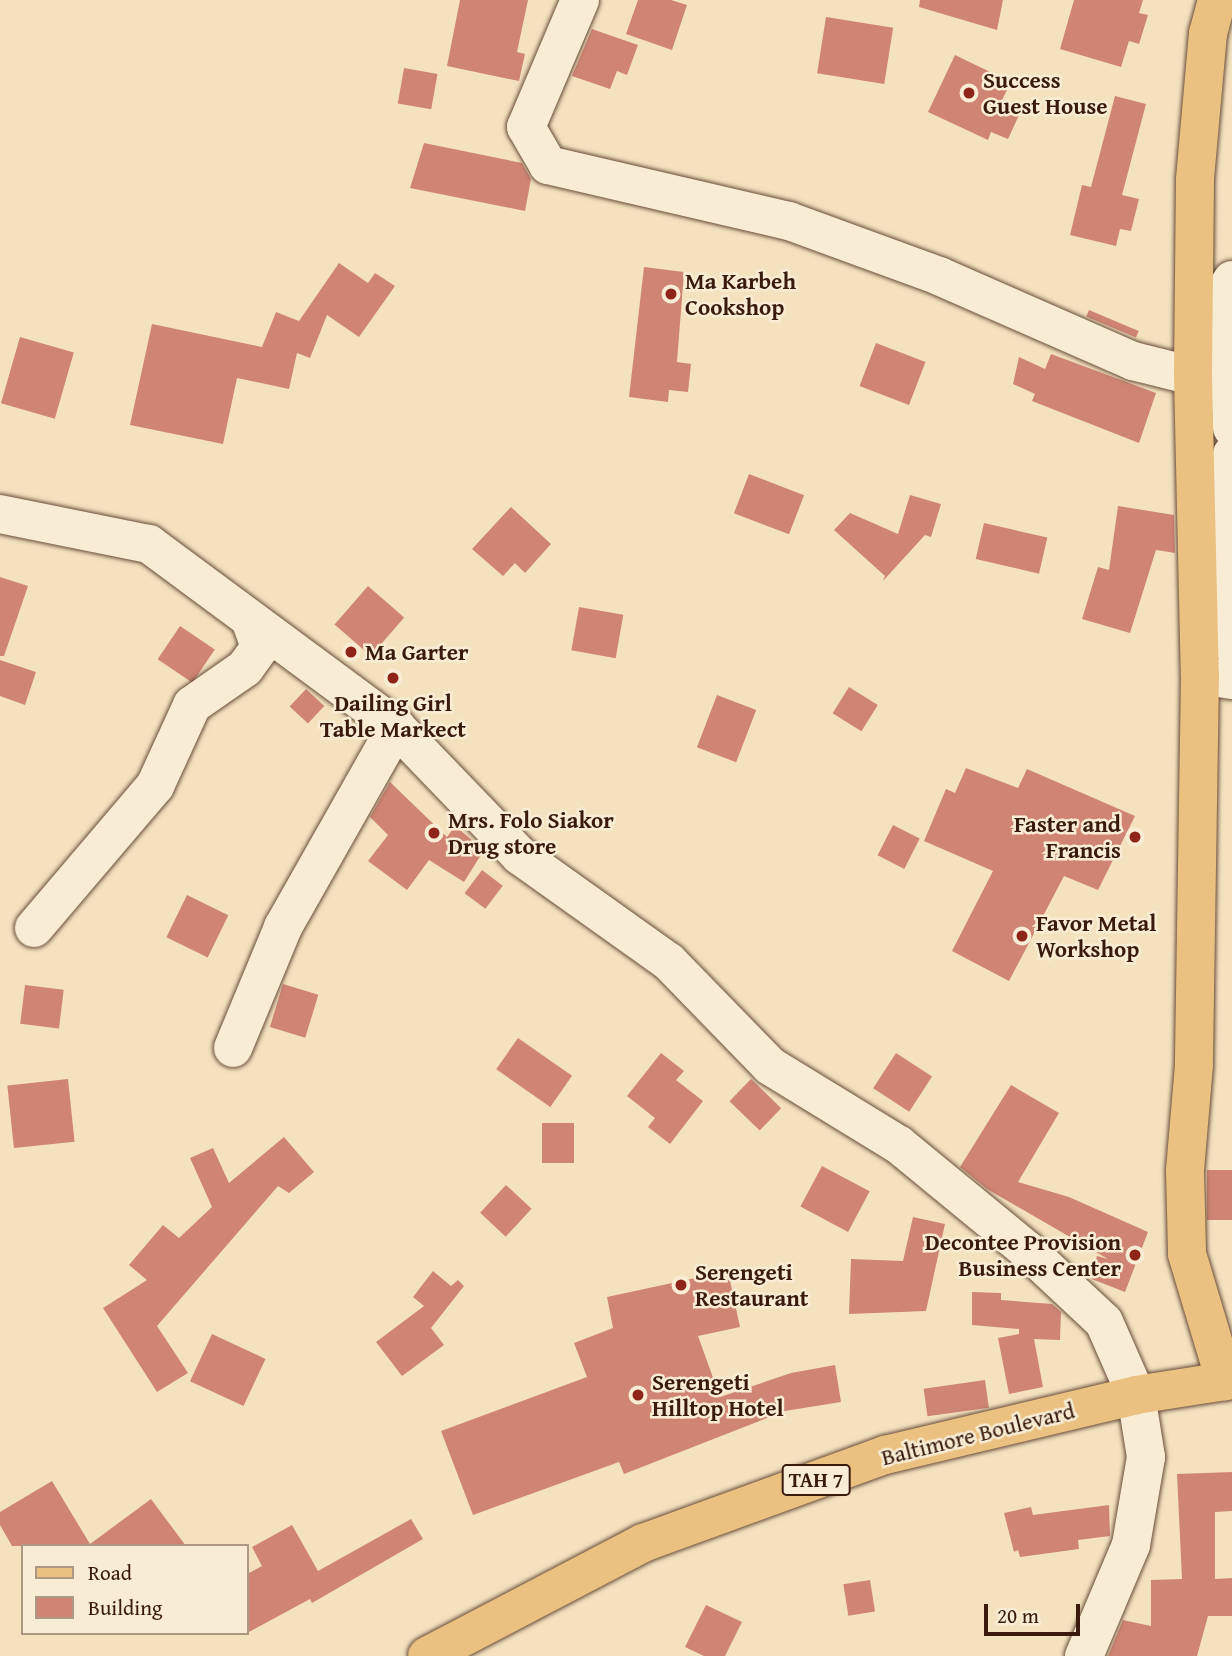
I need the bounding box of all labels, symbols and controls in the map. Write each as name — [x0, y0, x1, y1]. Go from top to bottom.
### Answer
place label: Success Guest House — [983, 66, 1108, 120]
marker: Success Guest House — [961, 85, 977, 101]
place label: Ma Karbeh Cookshop — [685, 267, 796, 321]
marker: Ma Karbeh Cookshop — [663, 286, 679, 302]
place label: Ma Garter — [365, 638, 469, 666]
marker: Ma Garter — [343, 644, 359, 660]
marker: Dailing Girl Table Markect — [385, 670, 401, 686]
place label: Dailing Girl Table Markect — [320, 689, 466, 743]
place label: Mrs. Folo Siakor Drug store — [448, 806, 614, 860]
place label: Faster and Francis — [1014, 810, 1121, 864]
marker: Mrs. Folo Siakor Drug store — [426, 825, 442, 841]
marker: Faster and Francis — [1127, 829, 1143, 845]
place label: Favor Metal Workshop — [1036, 909, 1156, 963]
marker: Favor Metal Workshop — [1014, 928, 1030, 944]
place label: Decontee Provision Business Center — [925, 1228, 1121, 1282]
marker: Decontee Provision Business Center — [1127, 1247, 1143, 1263]
place label: Serengeti Restaurant — [695, 1258, 809, 1312]
marker: Serengeti Restaurant — [673, 1277, 689, 1293]
place label: Serengeti Hilltop Hotel — [652, 1368, 784, 1422]
marker: Serengeti Hilltop Hotel — [630, 1387, 646, 1403]
street label: Baltimore Boulevard — [878, 1397, 1078, 1471]
road number: TAH 7 — [781, 1462, 851, 1498]
legend — [21, 1544, 248, 1635]
text: Road — [88, 1557, 132, 1588]
scale bar — [987, 1590, 1083, 1634]
text: Building — [88, 1592, 162, 1623]
text: 20 m — [997, 1600, 1039, 1631]

